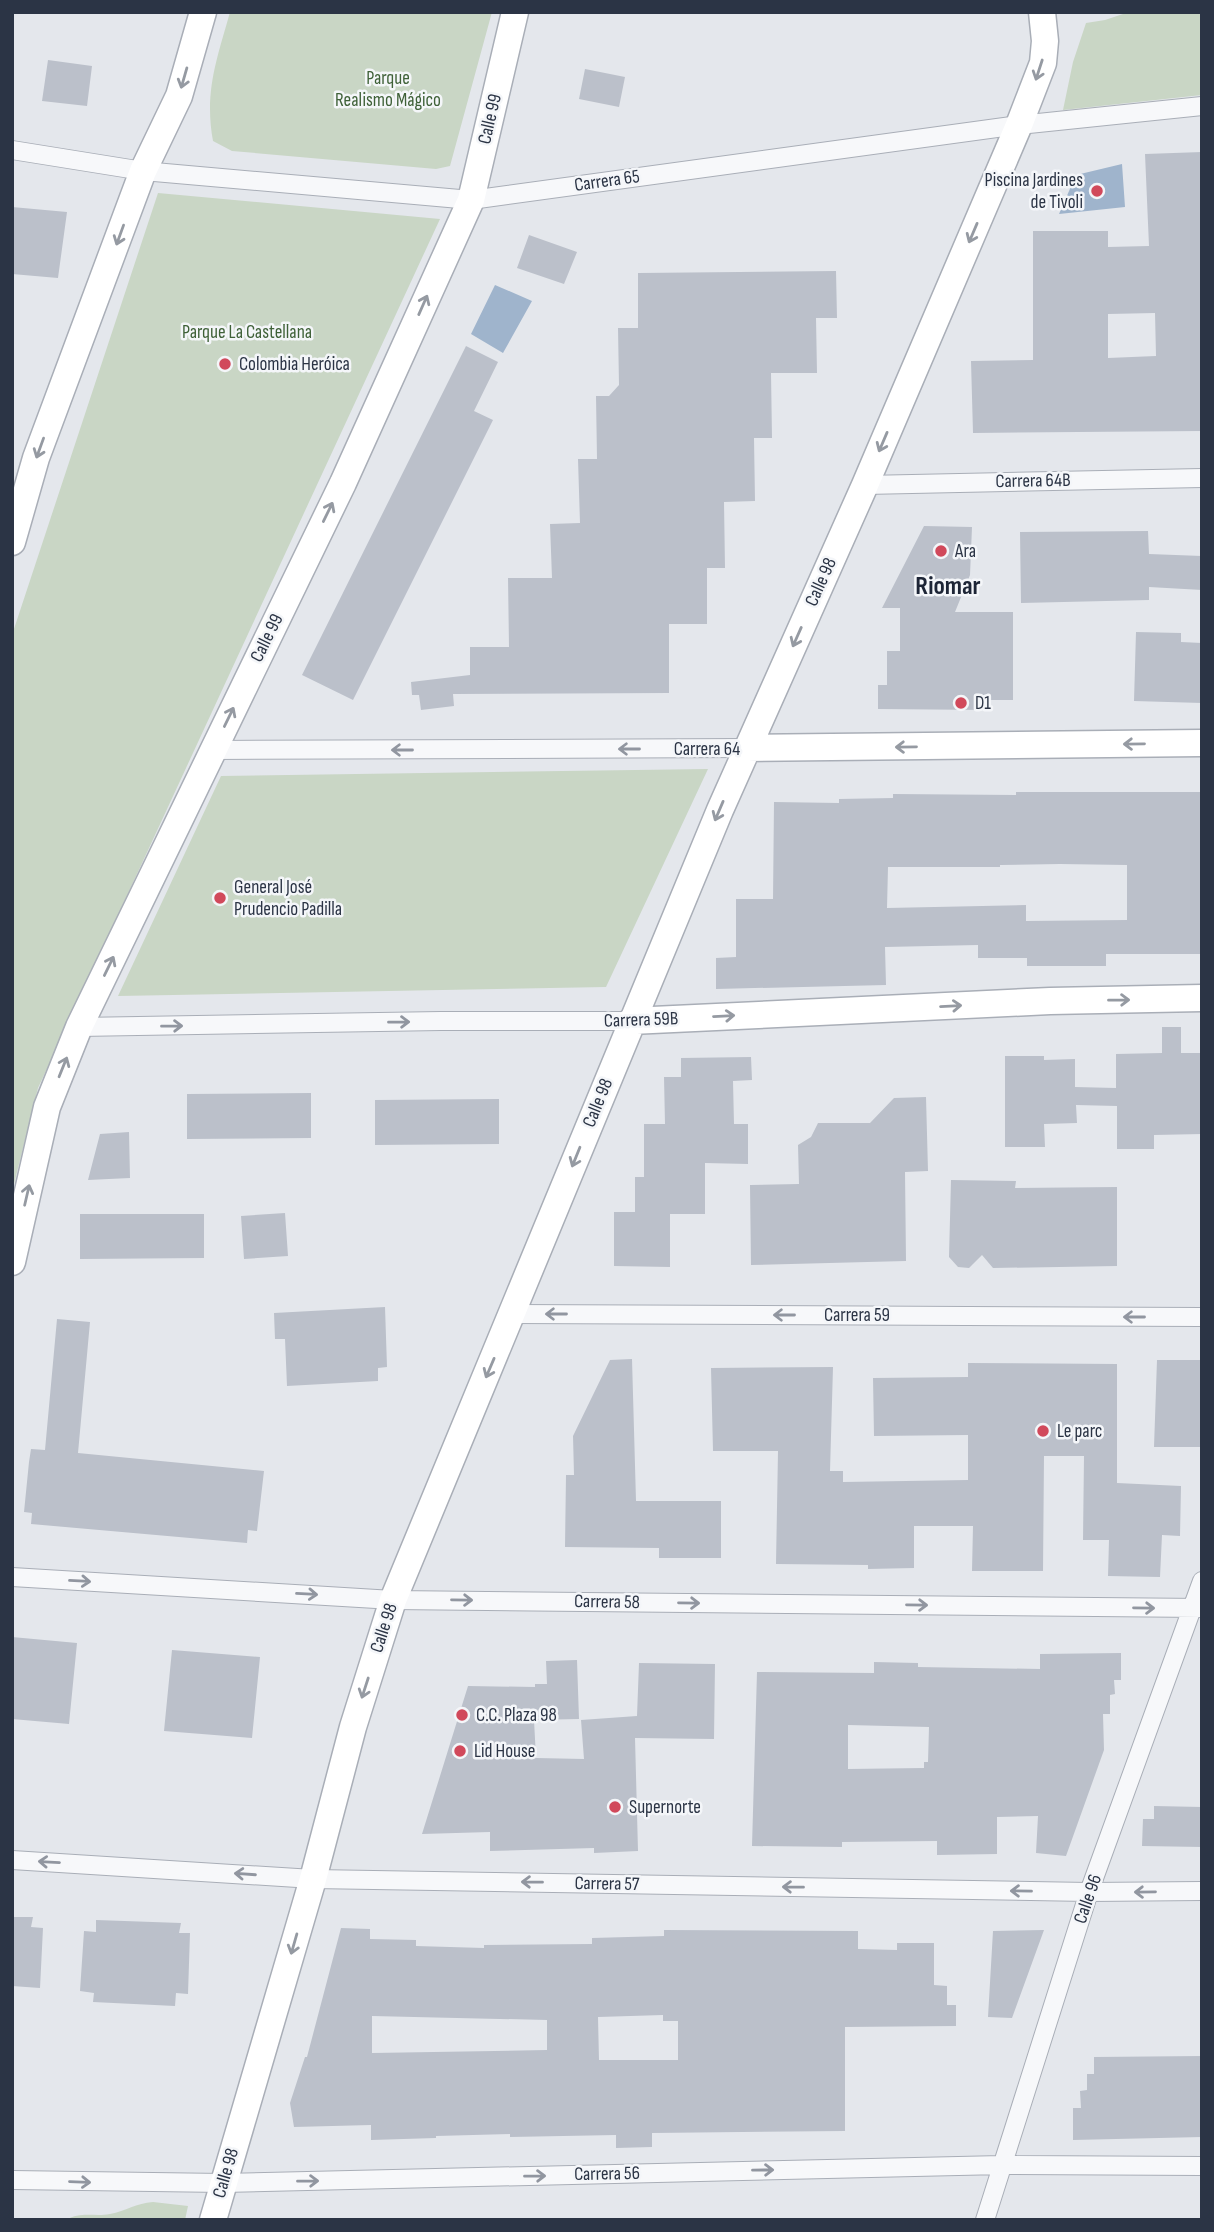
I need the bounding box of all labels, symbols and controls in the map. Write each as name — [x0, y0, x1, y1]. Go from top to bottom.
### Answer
one-way arrow — [1032, 59, 1045, 81]
one-way arrow — [177, 66, 190, 89]
park label: Parque Realismo Mágico — [335, 67, 441, 112]
street label: Calle 99 — [473, 92, 507, 146]
street label: Carrera 65 — [573, 165, 641, 197]
place label: Piscina Jardines de Tivoli — [985, 169, 1083, 214]
marker: Piscina Jardines de Tivoli — [1089, 183, 1105, 199]
one-way arrow — [966, 222, 979, 243]
one-way arrow — [112, 223, 125, 245]
one-way arrow — [417, 295, 430, 316]
park label: Parque La Castellana — [182, 321, 312, 344]
place label: Colombia Heróica — [239, 353, 350, 376]
marker: Colombia Heróica — [217, 356, 233, 372]
one-way arrow — [876, 431, 889, 452]
one-way arrow — [33, 436, 45, 458]
street label: Carrera 64B — [995, 469, 1071, 493]
one-way arrow — [322, 502, 336, 523]
place label: Ara — [954, 540, 976, 563]
marker: Ara — [933, 543, 949, 559]
street label: Calle 98 — [800, 554, 842, 610]
district label: Riomar — [915, 571, 981, 602]
street label: Calle 99 — [246, 610, 288, 666]
one-way arrow — [790, 626, 803, 647]
place label: D1 — [975, 692, 991, 715]
marker: D1 — [953, 695, 969, 711]
one-way arrow — [223, 707, 236, 728]
one-way arrow — [1122, 737, 1145, 751]
street label: Carrera 64 — [674, 738, 740, 761]
one-way arrow — [895, 740, 918, 753]
one-way arrow — [618, 742, 641, 756]
one-way arrow — [391, 743, 414, 757]
one-way arrow — [712, 800, 725, 821]
place label: General José Prudencio Padilla — [234, 876, 342, 921]
marker: General José Prudencio Padilla — [212, 890, 228, 906]
one-way arrow — [102, 956, 116, 977]
one-way arrow — [1107, 993, 1130, 1007]
one-way arrow — [939, 999, 962, 1012]
street label: Carrera 59B — [603, 1007, 679, 1033]
one-way arrow — [712, 1010, 735, 1023]
one-way arrow — [388, 1015, 411, 1029]
one-way arrow — [160, 1019, 183, 1032]
one-way arrow — [57, 1057, 70, 1079]
street label: Calle 98 — [578, 1075, 618, 1131]
one-way arrow — [568, 1146, 581, 1167]
one-way arrow — [21, 1184, 34, 1207]
street label: Carrera 59 — [824, 1304, 890, 1327]
one-way arrow — [545, 1307, 568, 1321]
one-way arrow — [772, 1308, 795, 1322]
one-way arrow — [1122, 1310, 1145, 1323]
one-way arrow — [482, 1356, 495, 1378]
place label: Le parc — [1057, 1420, 1102, 1443]
marker: Le parc — [1035, 1423, 1051, 1439]
one-way arrow — [69, 1575, 91, 1588]
one-way arrow — [296, 1588, 319, 1601]
street label: Carrera 58 — [574, 1590, 640, 1614]
one-way arrow — [450, 1594, 473, 1607]
one-way arrow — [677, 1596, 700, 1610]
one-way arrow — [905, 1599, 928, 1612]
street label: Calle 98 — [365, 1600, 403, 1656]
one-way arrow — [1132, 1601, 1155, 1615]
one-way arrow — [358, 1677, 371, 1699]
place label: C.C. Plaza 98 — [476, 1704, 557, 1727]
marker: C.C. Plaza 98 — [454, 1707, 470, 1723]
place label: Lid House — [474, 1740, 535, 1763]
marker: Lid House — [452, 1743, 468, 1759]
place label: Supernorte — [629, 1796, 701, 1819]
marker: Supernorte — [607, 1799, 623, 1815]
one-way arrow — [38, 1856, 61, 1869]
one-way arrow — [234, 1867, 257, 1880]
street label: Calle 96 — [1069, 1871, 1107, 1927]
street label: Carrera 57 — [574, 1872, 640, 1896]
one-way arrow — [520, 1876, 543, 1889]
one-way arrow — [782, 1880, 805, 1894]
one-way arrow — [1010, 1884, 1033, 1898]
one-way arrow — [1134, 1885, 1157, 1899]
one-way arrow — [286, 1933, 299, 1955]
street label: Calle 98 — [208, 2145, 244, 2201]
street label: Carrera 56 — [574, 2162, 640, 2186]
one-way arrow — [751, 2164, 774, 2177]
one-way arrow — [524, 2169, 547, 2182]
one-way arrow — [296, 2174, 319, 2188]
one-way arrow — [69, 2176, 92, 2189]

